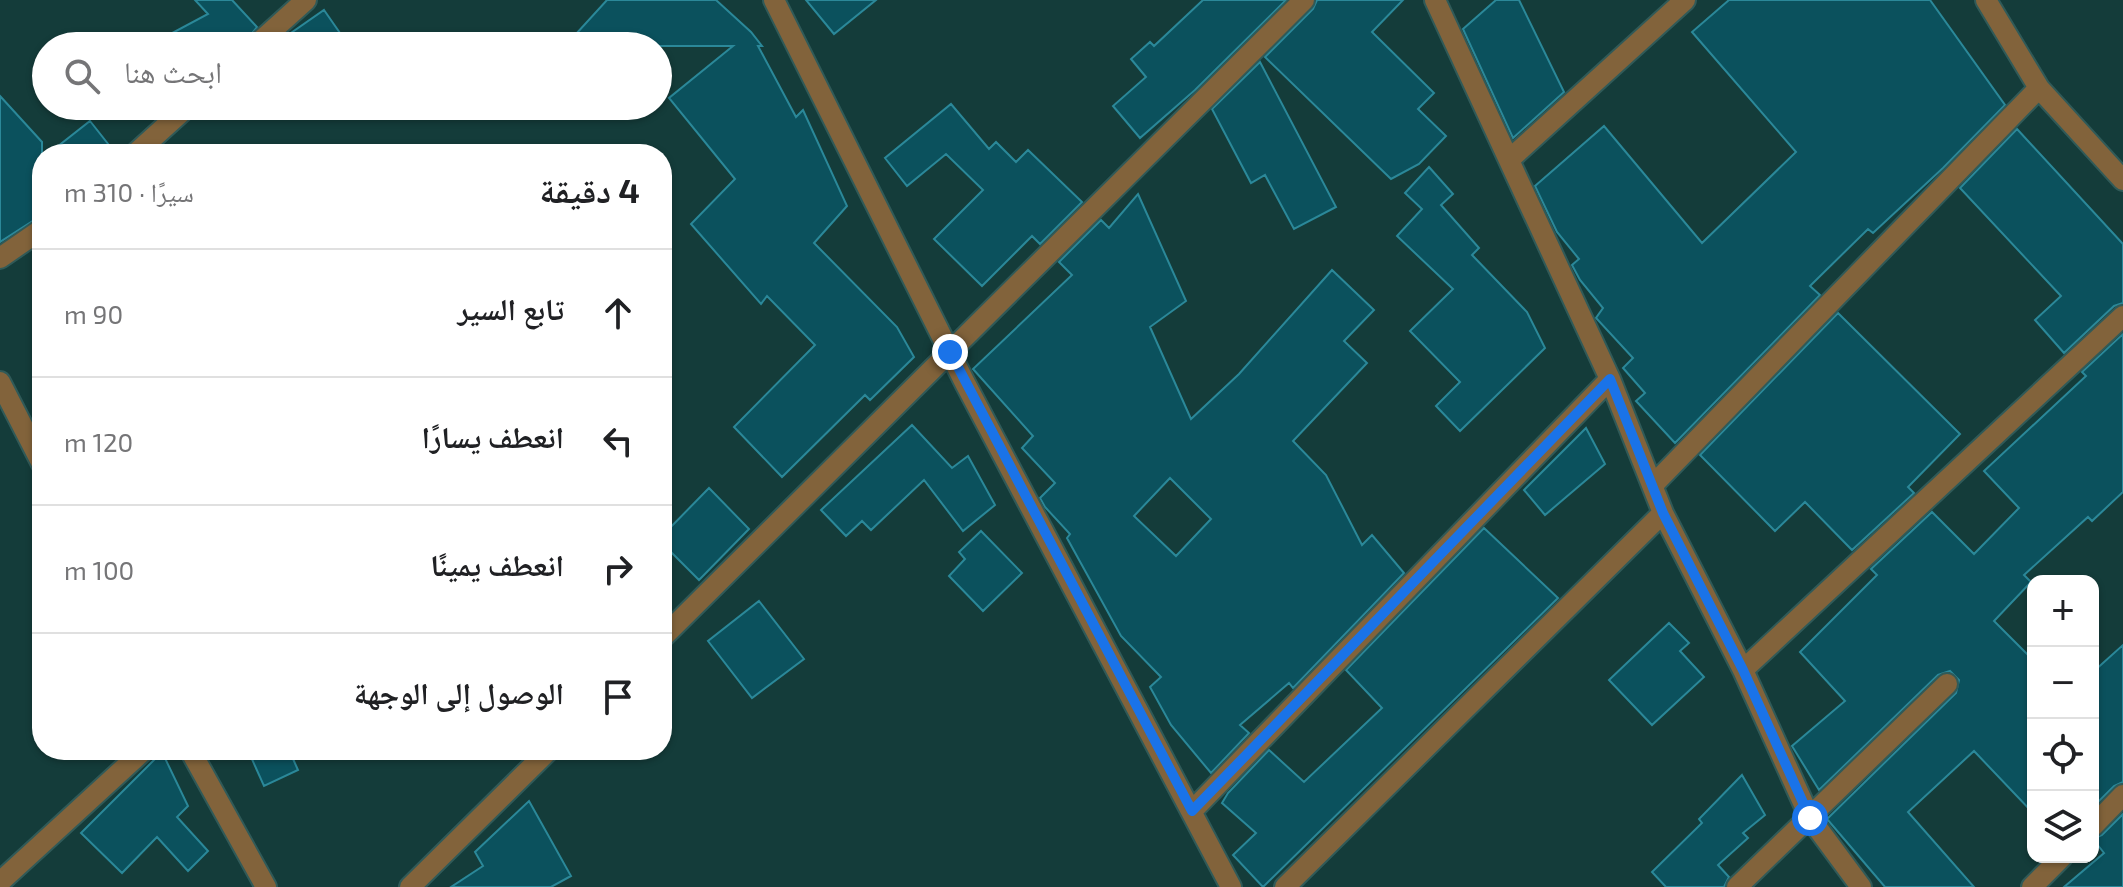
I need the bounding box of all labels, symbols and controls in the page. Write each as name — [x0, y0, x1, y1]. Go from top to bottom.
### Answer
search box — [32, 32, 672, 120]
text: ابحث هنا — [124, 53, 222, 89]
icon: search — [60, 54, 104, 98]
text: 4 دقيقة — [540, 169, 640, 210]
text: سيرًا · 310 m — [64, 176, 194, 207]
text: تابع السير — [457, 290, 564, 326]
icon: ahead — [596, 291, 640, 335]
text: 90 m — [64, 298, 123, 329]
route end — [932, 334, 968, 370]
text: انعطف يسارًا — [422, 418, 564, 454]
icon: left — [596, 419, 640, 463]
text: 120 m — [64, 426, 133, 457]
text: انعطف يمينًا — [430, 546, 564, 582]
icon: right — [596, 547, 640, 591]
text: 100 m — [64, 554, 134, 585]
map controls — [2027, 575, 2099, 863]
button: + — [2027, 575, 2099, 647]
button: − — [2027, 647, 2099, 719]
text: الوصول إلى الوجهة — [354, 674, 564, 710]
icon: arrive — [596, 675, 640, 719]
button: locate — [2027, 719, 2099, 791]
button: layers — [2027, 791, 2099, 863]
route start — [1792, 800, 1828, 836]

